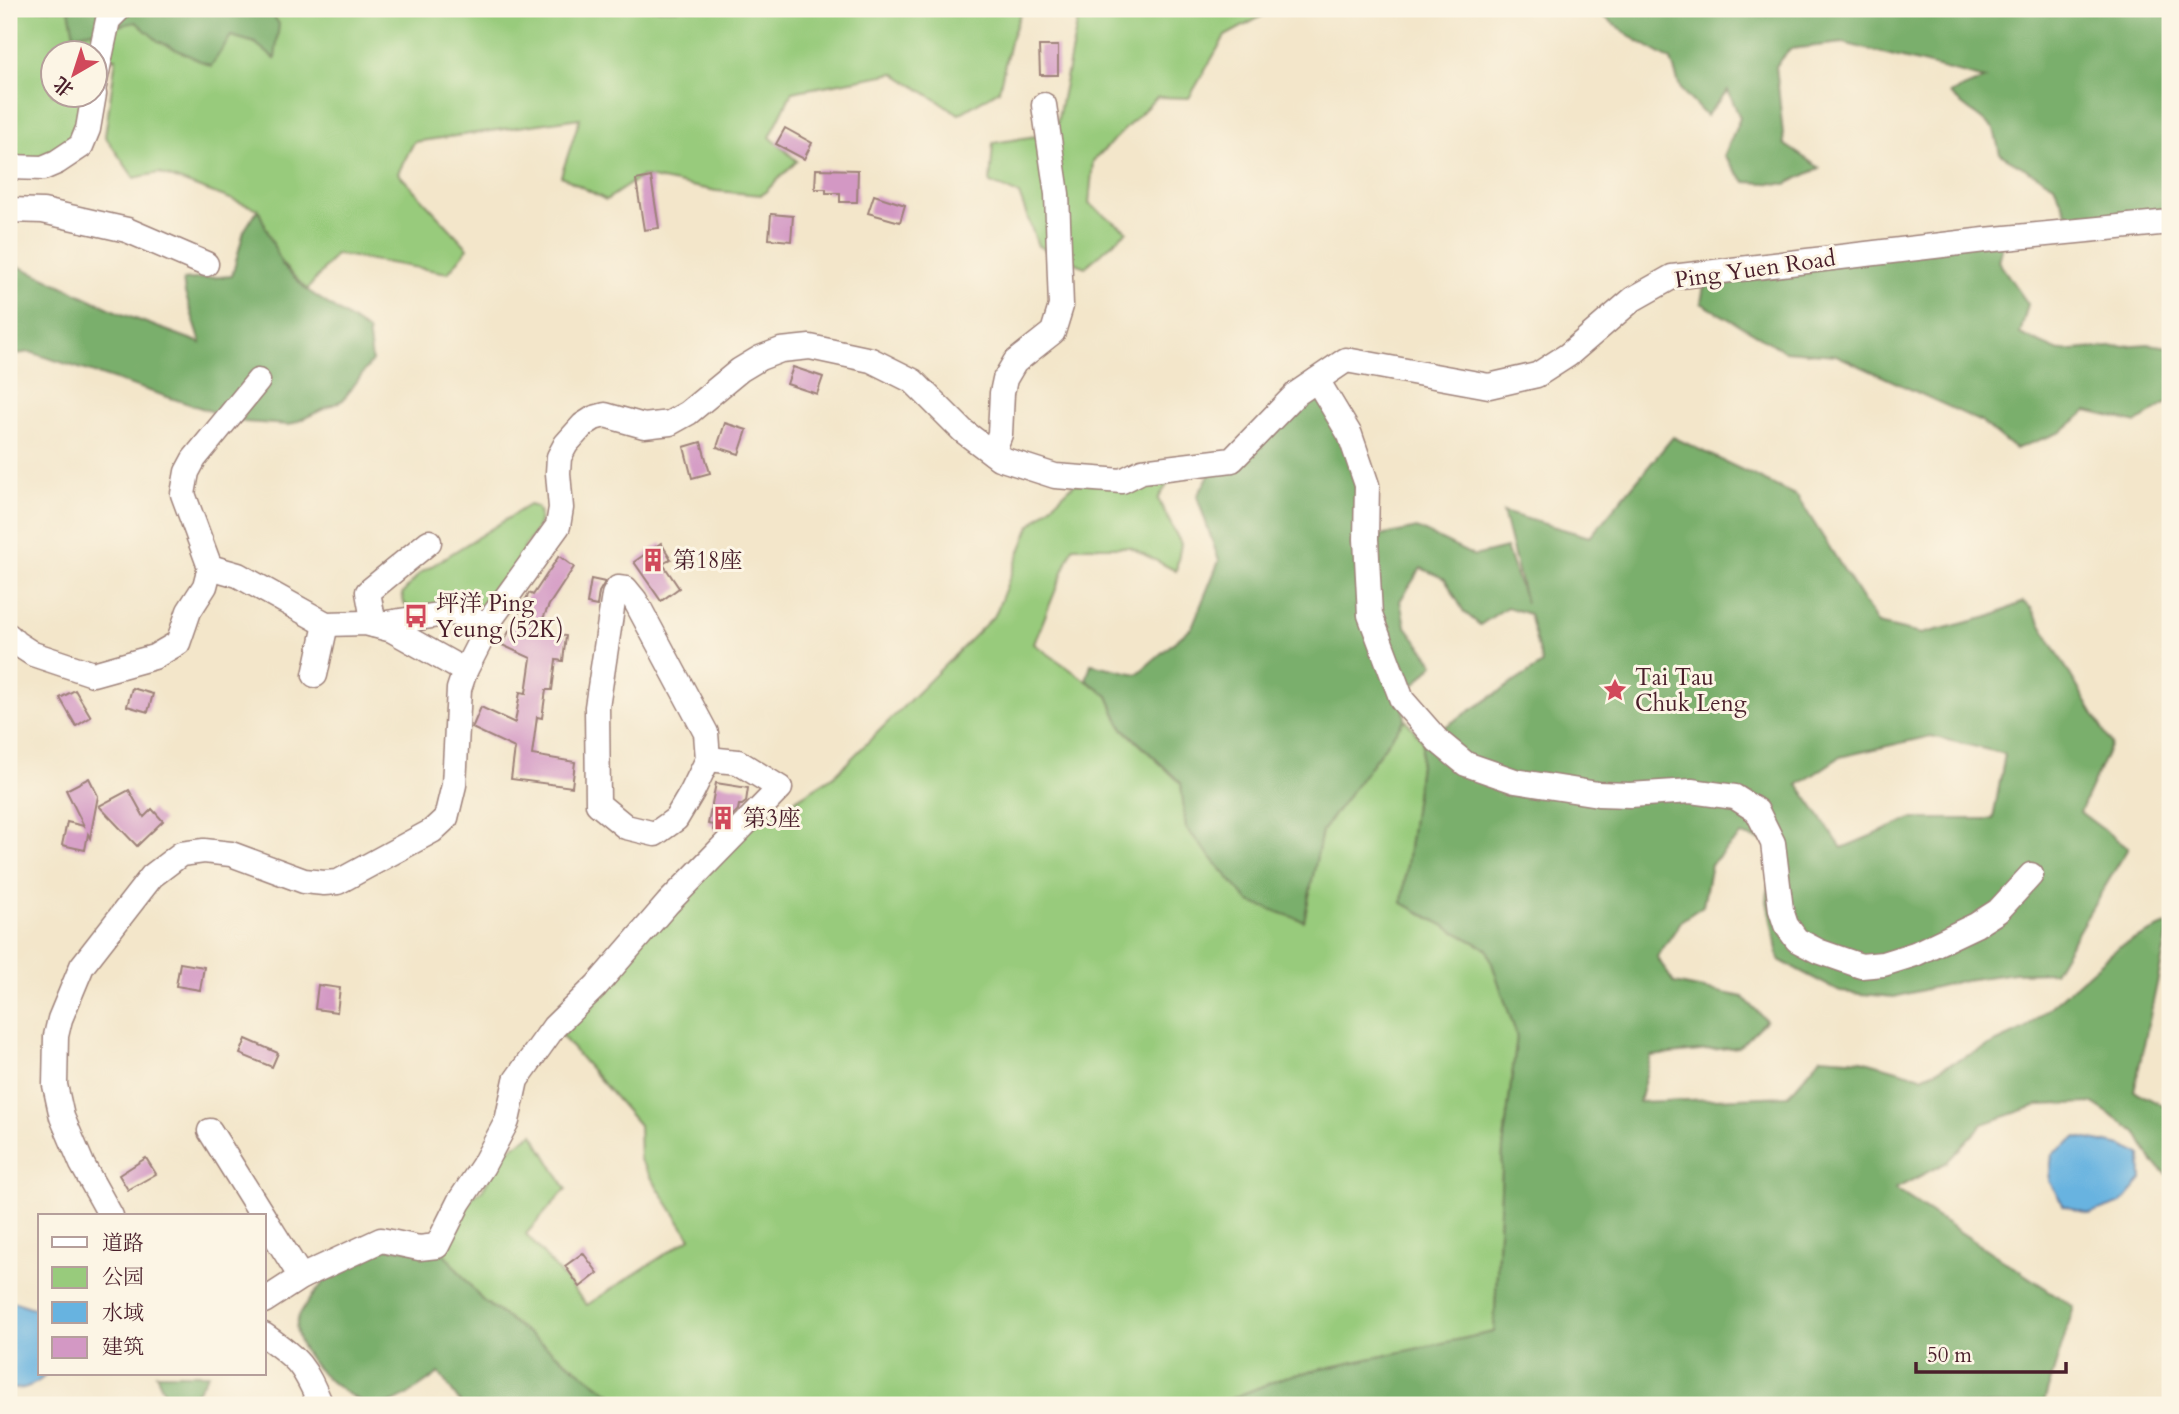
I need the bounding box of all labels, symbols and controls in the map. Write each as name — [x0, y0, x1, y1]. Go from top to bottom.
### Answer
north arrow — [38, 38, 108, 108]
text: 北 — [48, 70, 80, 103]
street label: Ping Yuen Road — [1673, 242, 1838, 296]
place label: 第18座 — [673, 545, 743, 576]
building icon: 第18座 — [639, 546, 667, 574]
place label: 坪洋 Ping Yeung (52K) — [436, 588, 564, 645]
bus stop icon: 坪洋 Ping Yeung (52K) — [402, 602, 430, 630]
place label: Tai Tau Chuk Leng — [1635, 662, 1747, 719]
place icon: Tai Tau Chuk Leng — [1601, 676, 1629, 704]
place label: 第3座 — [743, 803, 801, 834]
building icon: 第3座 — [709, 804, 737, 832]
legend — [38, 1214, 266, 1376]
text: 道路 — [102, 1229, 144, 1258]
text: 公园 — [102, 1263, 144, 1292]
text: 水域 — [102, 1299, 144, 1328]
scale bar — [1916, 1330, 2067, 1374]
text: 建筑 — [102, 1333, 144, 1362]
text: 50 m — [1927, 1341, 1972, 1370]

